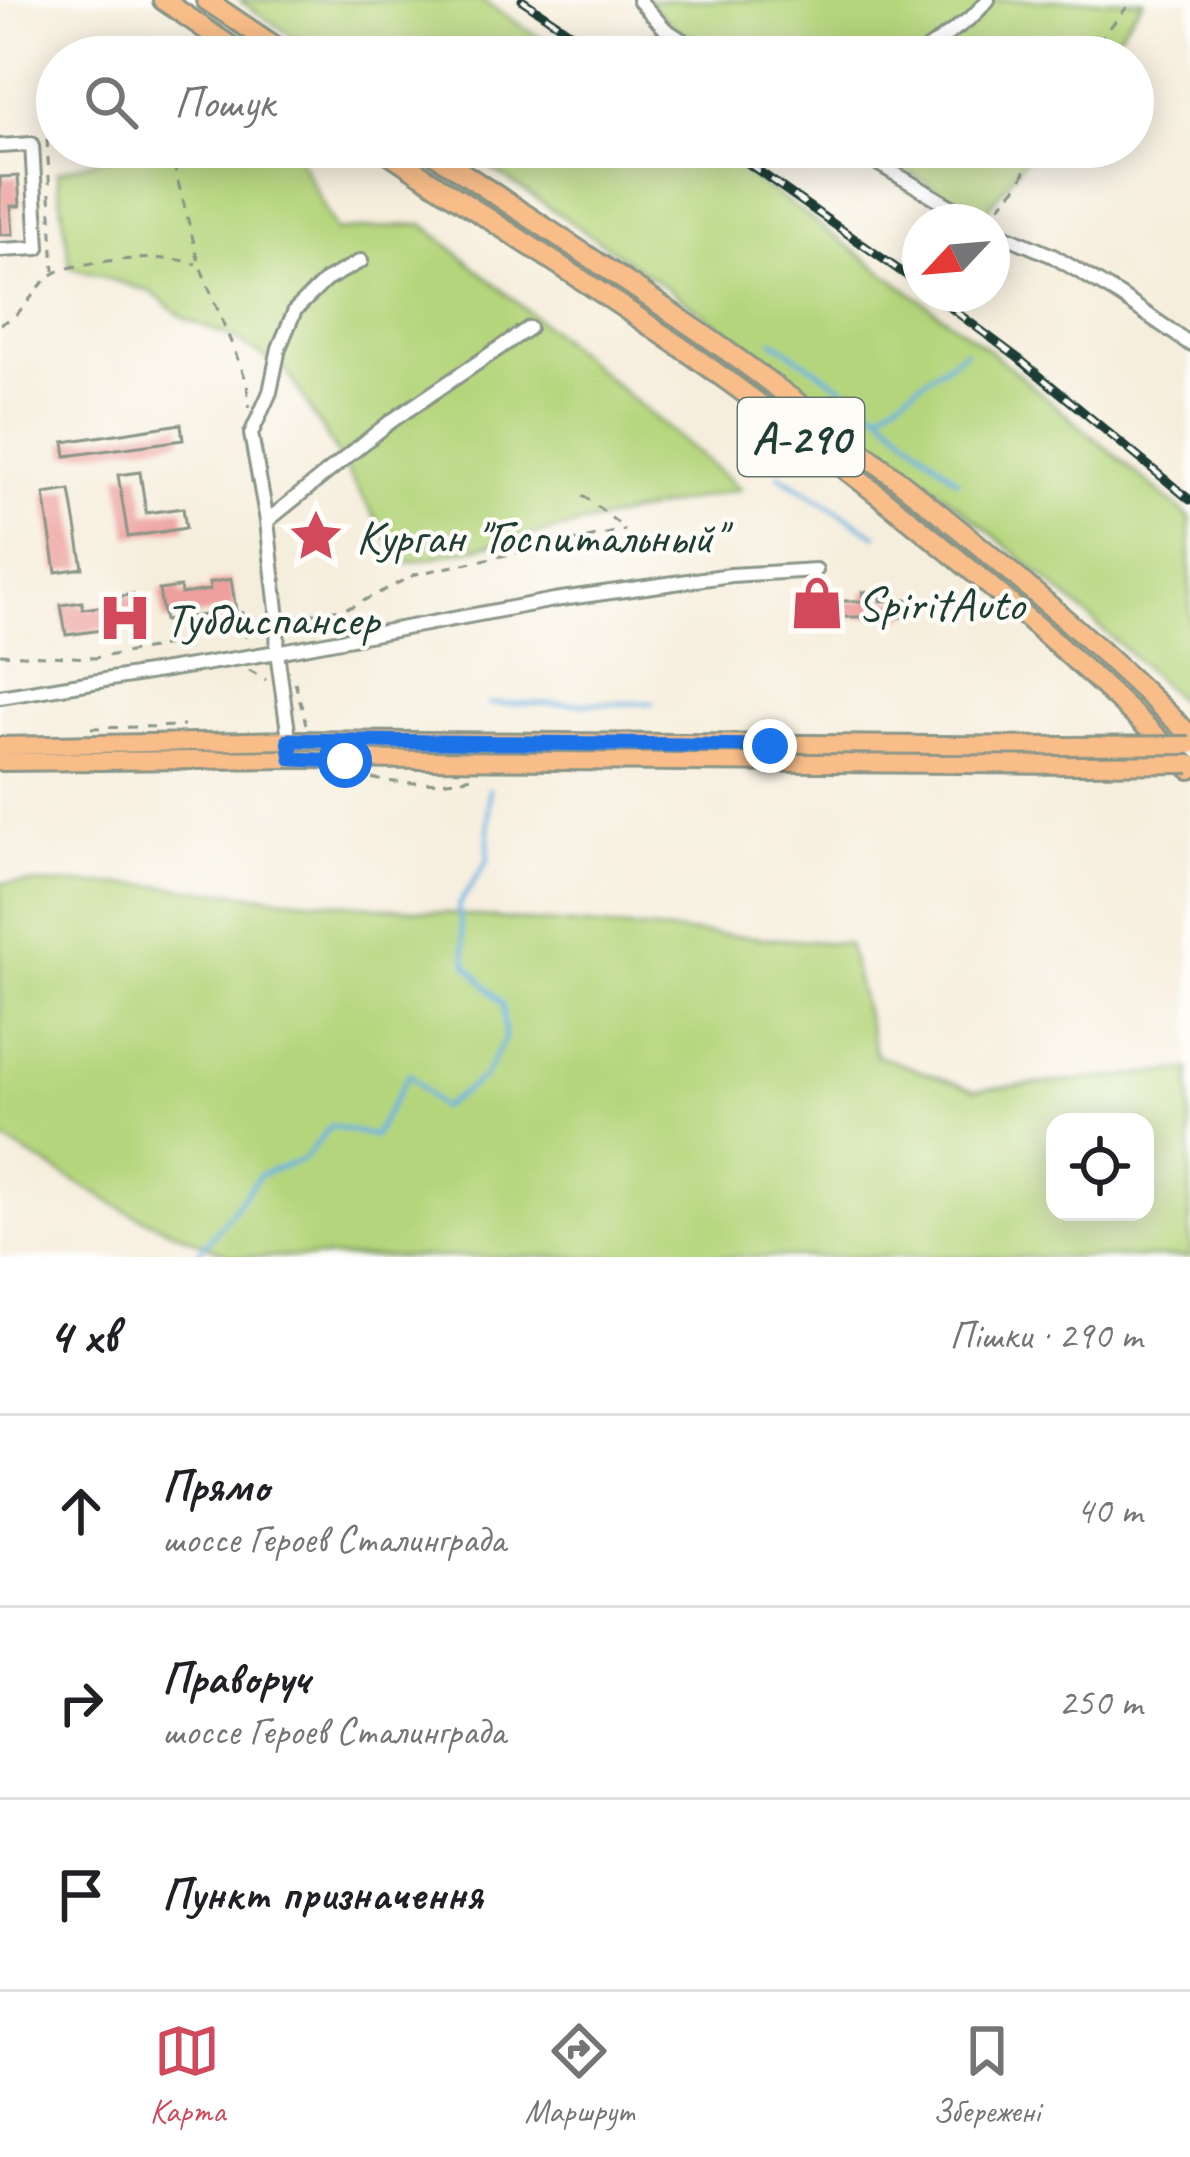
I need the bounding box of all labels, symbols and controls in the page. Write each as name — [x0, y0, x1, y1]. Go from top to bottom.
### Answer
search box — [36, 36, 1154, 168]
icon: search — [78, 69, 144, 135]
text: Пошук — [174, 74, 274, 131]
north arrow — [902, 204, 1010, 312]
road number: А-290 — [738, 398, 864, 476]
place icon: Курган "Госпитальный" — [287, 507, 345, 565]
place label: Курган "Госпитальный" — [356, 507, 734, 567]
shop icon: SpiritAuto — [788, 574, 846, 632]
place label: SpiritAuto — [857, 574, 1027, 634]
hospital icon: Тубдиспансер — [96, 589, 154, 647]
place label: Тубдиспансер — [165, 589, 381, 649]
route end — [743, 719, 797, 773]
route start — [318, 734, 372, 788]
map controls — [1046, 1113, 1154, 1221]
button: locate — [1046, 1113, 1154, 1221]
text: 4 хв — [48, 1303, 118, 1367]
text: Пішки · 290 m — [949, 1311, 1142, 1360]
text: Прямо — [162, 1458, 269, 1515]
icon: ahead — [48, 1478, 114, 1544]
text: 40 m — [1076, 1486, 1142, 1535]
text: шоссе Героев Сталинграда — [162, 1515, 506, 1564]
text: Праворуч — [162, 1650, 309, 1707]
icon: right — [48, 1670, 114, 1736]
text: 250 m — [1058, 1678, 1142, 1727]
text: шоссе Героев Сталинграда — [162, 1707, 506, 1756]
icon: arrive — [48, 1862, 114, 1928]
text: Пункт призначення — [162, 1866, 482, 1923]
tab: Карта — [150, 2018, 225, 2132]
tab: Маршрут — [525, 2018, 633, 2132]
tab: Збережені — [933, 2018, 1040, 2132]

